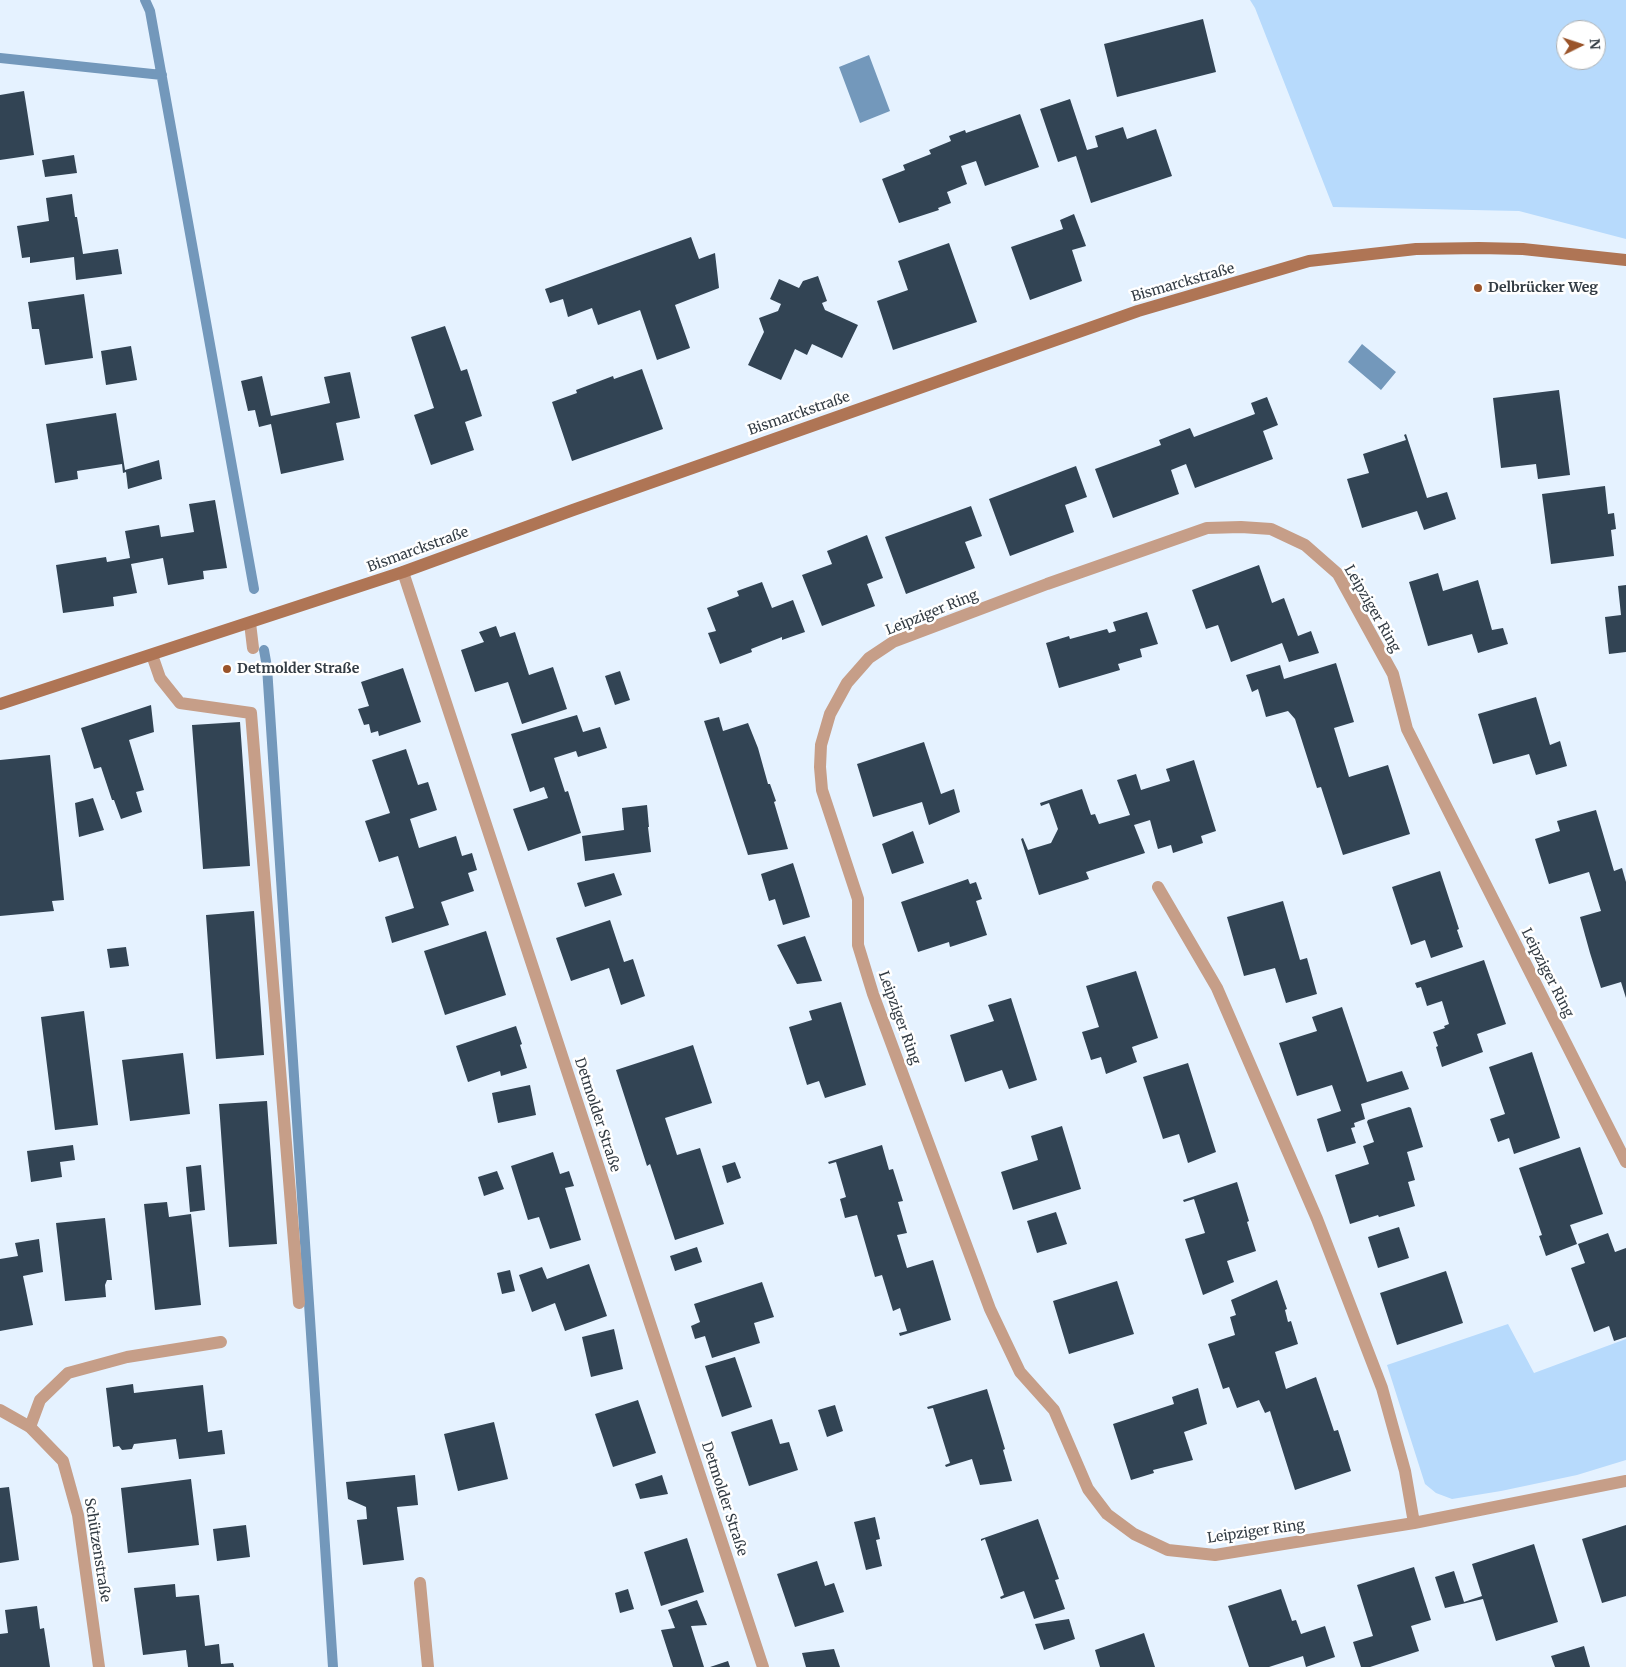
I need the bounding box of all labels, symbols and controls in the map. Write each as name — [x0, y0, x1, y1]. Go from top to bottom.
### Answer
north arrow — [1556, 20, 1606, 70]
text: N — [1586, 38, 1604, 50]
street label: Bismarckstraße — [1130, 260, 1236, 306]
place label: Delbrücker Weg — [1488, 280, 1598, 296]
marker: Delbrücker Weg — [1472, 282, 1484, 294]
street label: Bismarckstraße — [746, 389, 852, 439]
street label: Bismarckstraße — [365, 524, 471, 576]
street label: Leipziger Ring — [1340, 562, 1404, 656]
street label: Leipziger Ring — [883, 587, 981, 639]
place label: Detmolder Straße — [237, 661, 359, 677]
marker: Detmolder Straße — [221, 663, 233, 675]
street label: Leipziger Ring — [1517, 926, 1577, 1020]
street label: Leipziger Ring — [874, 969, 924, 1067]
street label: Detmolder Straße — [571, 1056, 623, 1174]
street label: Detmolder Straße — [698, 1440, 750, 1558]
street label: Schützenstraße — [80, 1497, 114, 1603]
street label: Leipziger Ring — [1206, 1517, 1306, 1547]

